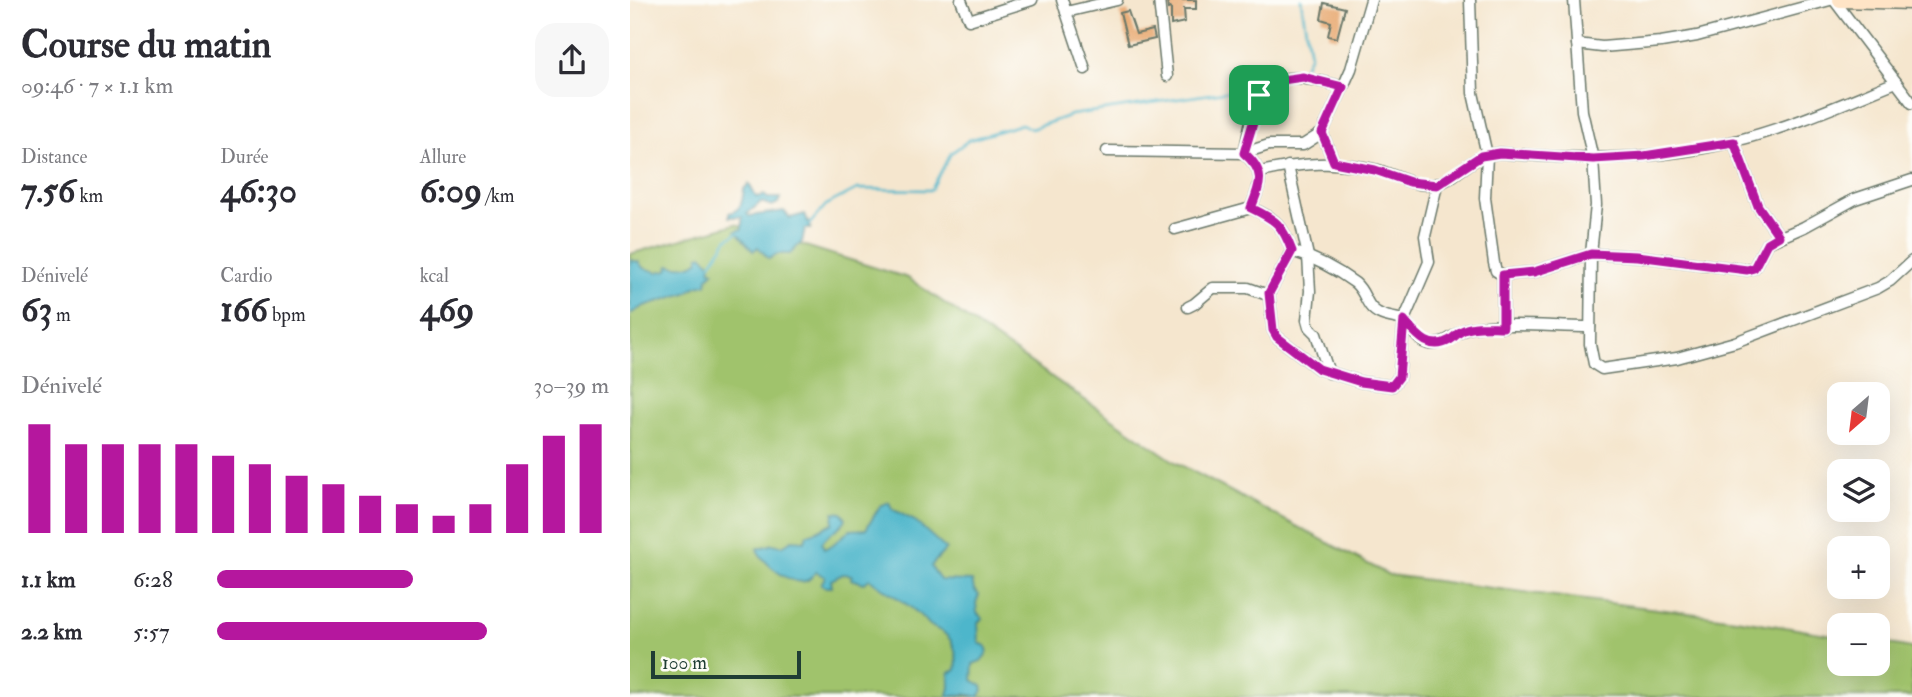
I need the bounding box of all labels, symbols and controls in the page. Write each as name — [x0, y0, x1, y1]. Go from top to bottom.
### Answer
text: Course du matin — [21, 21, 271, 69]
button: share — [535, 23, 609, 97]
pin — [1229, 65, 1289, 125]
text: 09:46 · 7 × 1.1 km — [21, 71, 173, 100]
icon: arrive — [1240, 76, 1278, 114]
text: Distance — [21, 145, 87, 169]
text: Durée — [220, 145, 269, 169]
text: Allure — [420, 145, 466, 169]
text: 7.56 — [21, 169, 75, 213]
text: 46:30 — [220, 169, 297, 213]
text: 6:09 — [420, 169, 482, 213]
text: km — [75, 184, 103, 208]
text: /km — [482, 184, 515, 208]
text: Dénivelé — [21, 264, 88, 288]
text: Cardio — [220, 264, 272, 288]
text: kcal — [420, 264, 449, 288]
text: 63 — [21, 288, 52, 332]
text: 166 — [220, 288, 268, 332]
text: 469 — [420, 288, 474, 332]
text: m — [52, 303, 71, 327]
text: bpm — [268, 303, 306, 327]
text: Dénivelé — [21, 371, 102, 400]
text: 30–39 m — [533, 371, 609, 400]
north arrow — [1827, 382, 1890, 444]
map controls — [1827, 382, 1890, 676]
button: layers — [1827, 459, 1890, 522]
button: + — [1827, 536, 1890, 599]
text: 1.1 km — [21, 565, 76, 594]
text: 6:28 — [133, 565, 173, 594]
button: − — [1827, 613, 1890, 676]
text: 2.2 km — [21, 617, 82, 646]
text: 5:57 — [133, 617, 169, 646]
scale bar — [651, 648, 802, 680]
text: 100 m — [662, 651, 707, 675]

